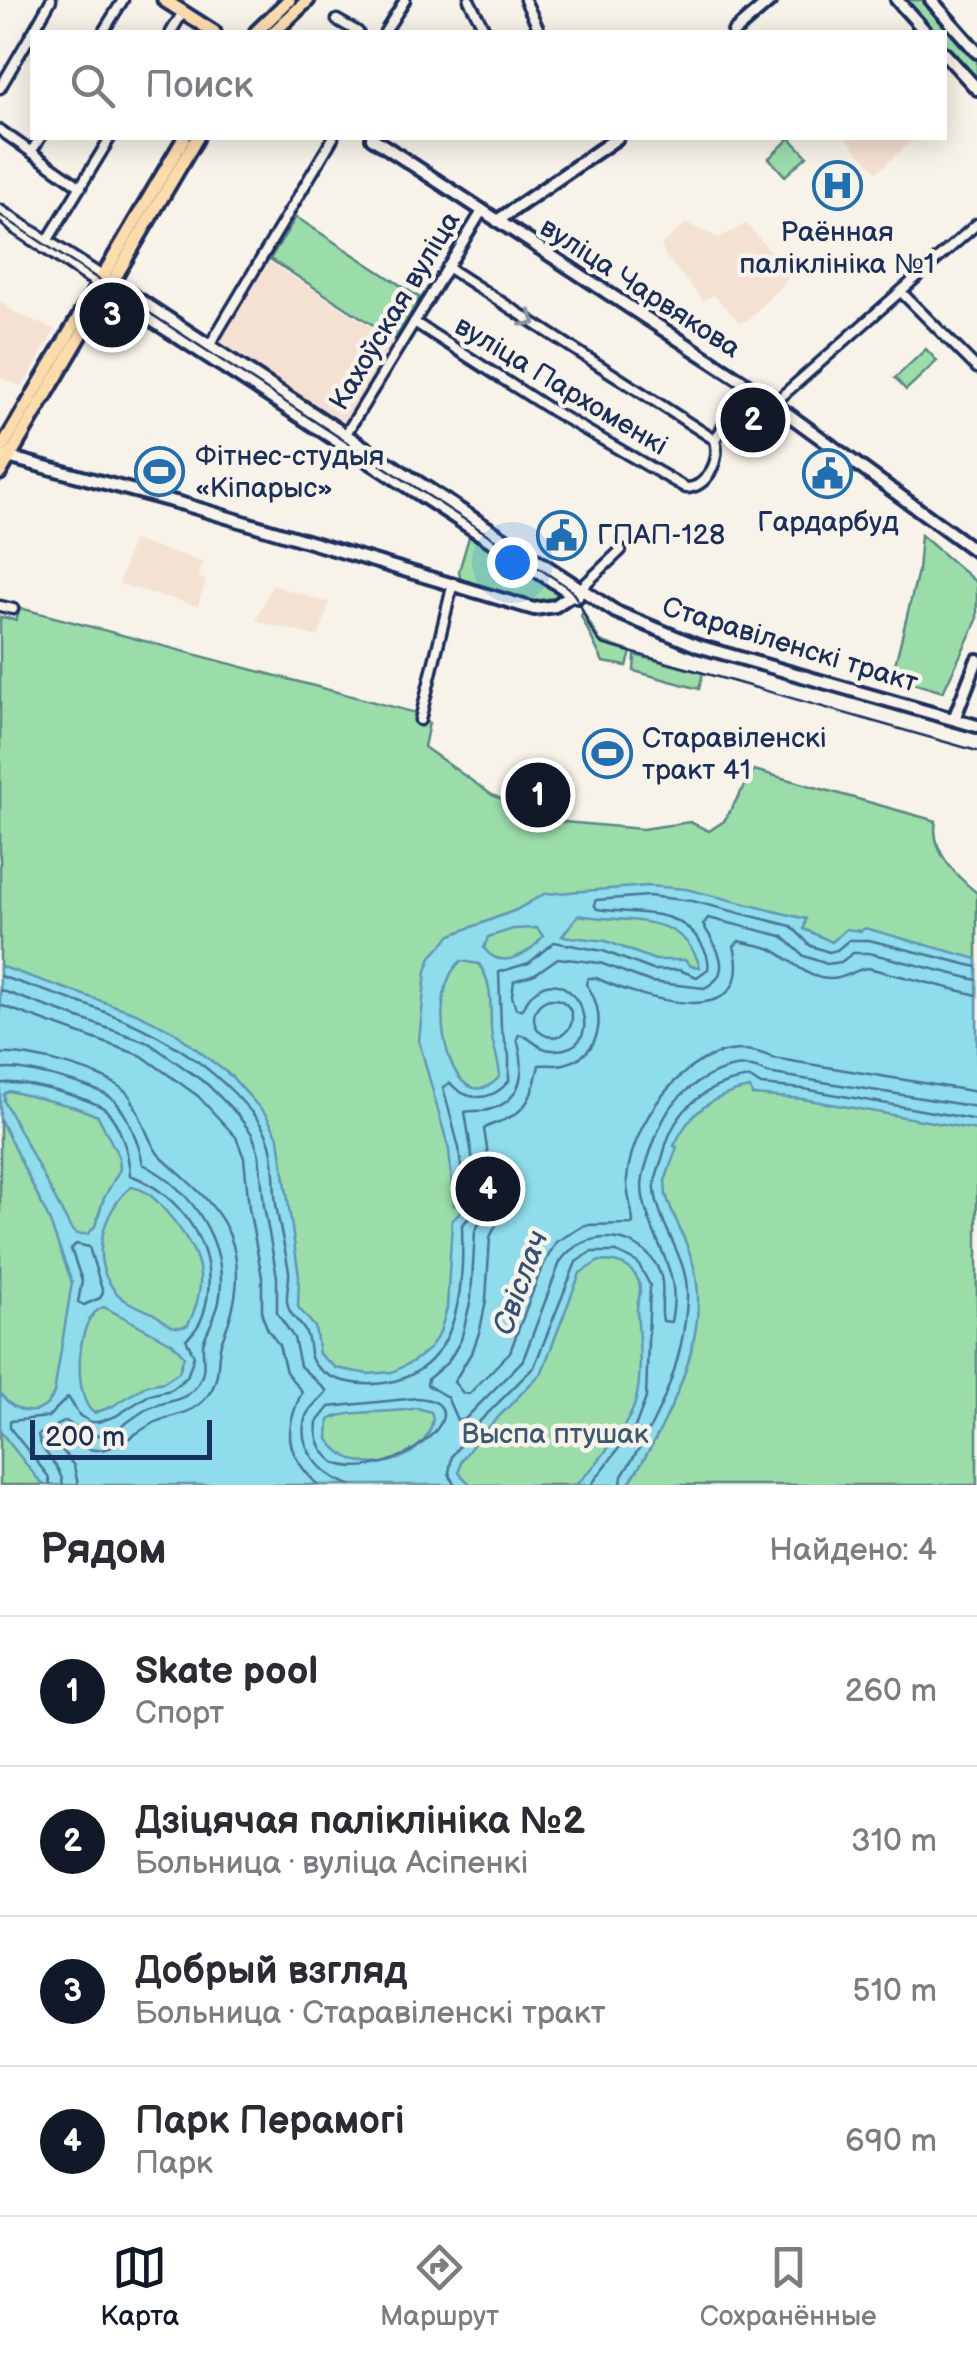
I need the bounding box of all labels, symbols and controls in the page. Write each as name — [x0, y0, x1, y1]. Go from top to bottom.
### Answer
search box — [30, 30, 947, 140]
icon: search — [65, 58, 120, 113]
text: Поиск — [145, 63, 253, 108]
hospital icon: Раённая паліклініка №1 — [811, 159, 863, 211]
street label: Кахоўская вуліца — [323, 205, 468, 416]
street label: вуліца Чарвякова — [534, 211, 747, 365]
place label: Раённая паліклініка №1 — [739, 216, 935, 281]
pin: 3 — [80, 278, 144, 352]
one-way arrow — [518, 307, 536, 326]
street label: вуліца Пархоменкі — [449, 309, 673, 463]
pin: 2 — [720, 382, 786, 458]
place label: Фітнес-студыя «Кіпарыс» — [195, 440, 384, 505]
sports icon: Фітнес-студыя «Кіпарыс» — [134, 446, 186, 498]
public building icon: Гардарбуд — [802, 448, 854, 500]
place label: Гардарбуд — [757, 506, 899, 539]
public building icon: ГПАП-128 — [536, 509, 588, 561]
place label: ГПАП-128 — [597, 519, 725, 552]
your location — [487, 537, 538, 588]
street label: Старавіленскі тракт — [658, 590, 922, 700]
place label: Старавіленскі тракт 41 — [642, 722, 827, 787]
sports icon: Старавіленскі тракт 41 — [581, 728, 633, 780]
pin: 1 — [506, 758, 570, 832]
pin: 4 — [456, 1152, 520, 1226]
water label: Свіслач — [486, 1226, 556, 1340]
scale bar — [30, 1415, 212, 1460]
park label: Выспа птушак — [461, 1418, 649, 1451]
text: 200 m — [45, 1421, 125, 1454]
text: Рядом — [40, 1525, 167, 1576]
text: Найдено: 4 — [769, 1531, 937, 1570]
text: Skate pool — [135, 1649, 318, 1694]
text: 1 — [66, 1672, 79, 1711]
text: 260 m — [845, 1672, 937, 1711]
text: Спорт — [135, 1694, 224, 1733]
text: Дзіцячая паліклініка №2 — [135, 1799, 585, 1844]
text: 2 — [63, 1822, 82, 1861]
text: 310 m — [851, 1822, 937, 1861]
text: Больница · вуліца Асіпенкі — [135, 1844, 528, 1883]
text: Добрый взгляд — [135, 1949, 407, 1994]
text: 3 — [63, 1972, 82, 2011]
text: 510 m — [852, 1972, 937, 2011]
text: Больница · Старавіленскі тракт — [135, 1994, 606, 2033]
text: Парк Перамогі — [135, 2099, 405, 2144]
text: 4 — [63, 2122, 82, 2161]
text: 690 m — [845, 2122, 937, 2161]
text: Парк — [135, 2144, 213, 2183]
tab: Карта — [100, 2240, 179, 2333]
tab: Маршрут — [380, 2240, 499, 2333]
tab: Сохранённые — [700, 2240, 877, 2333]

